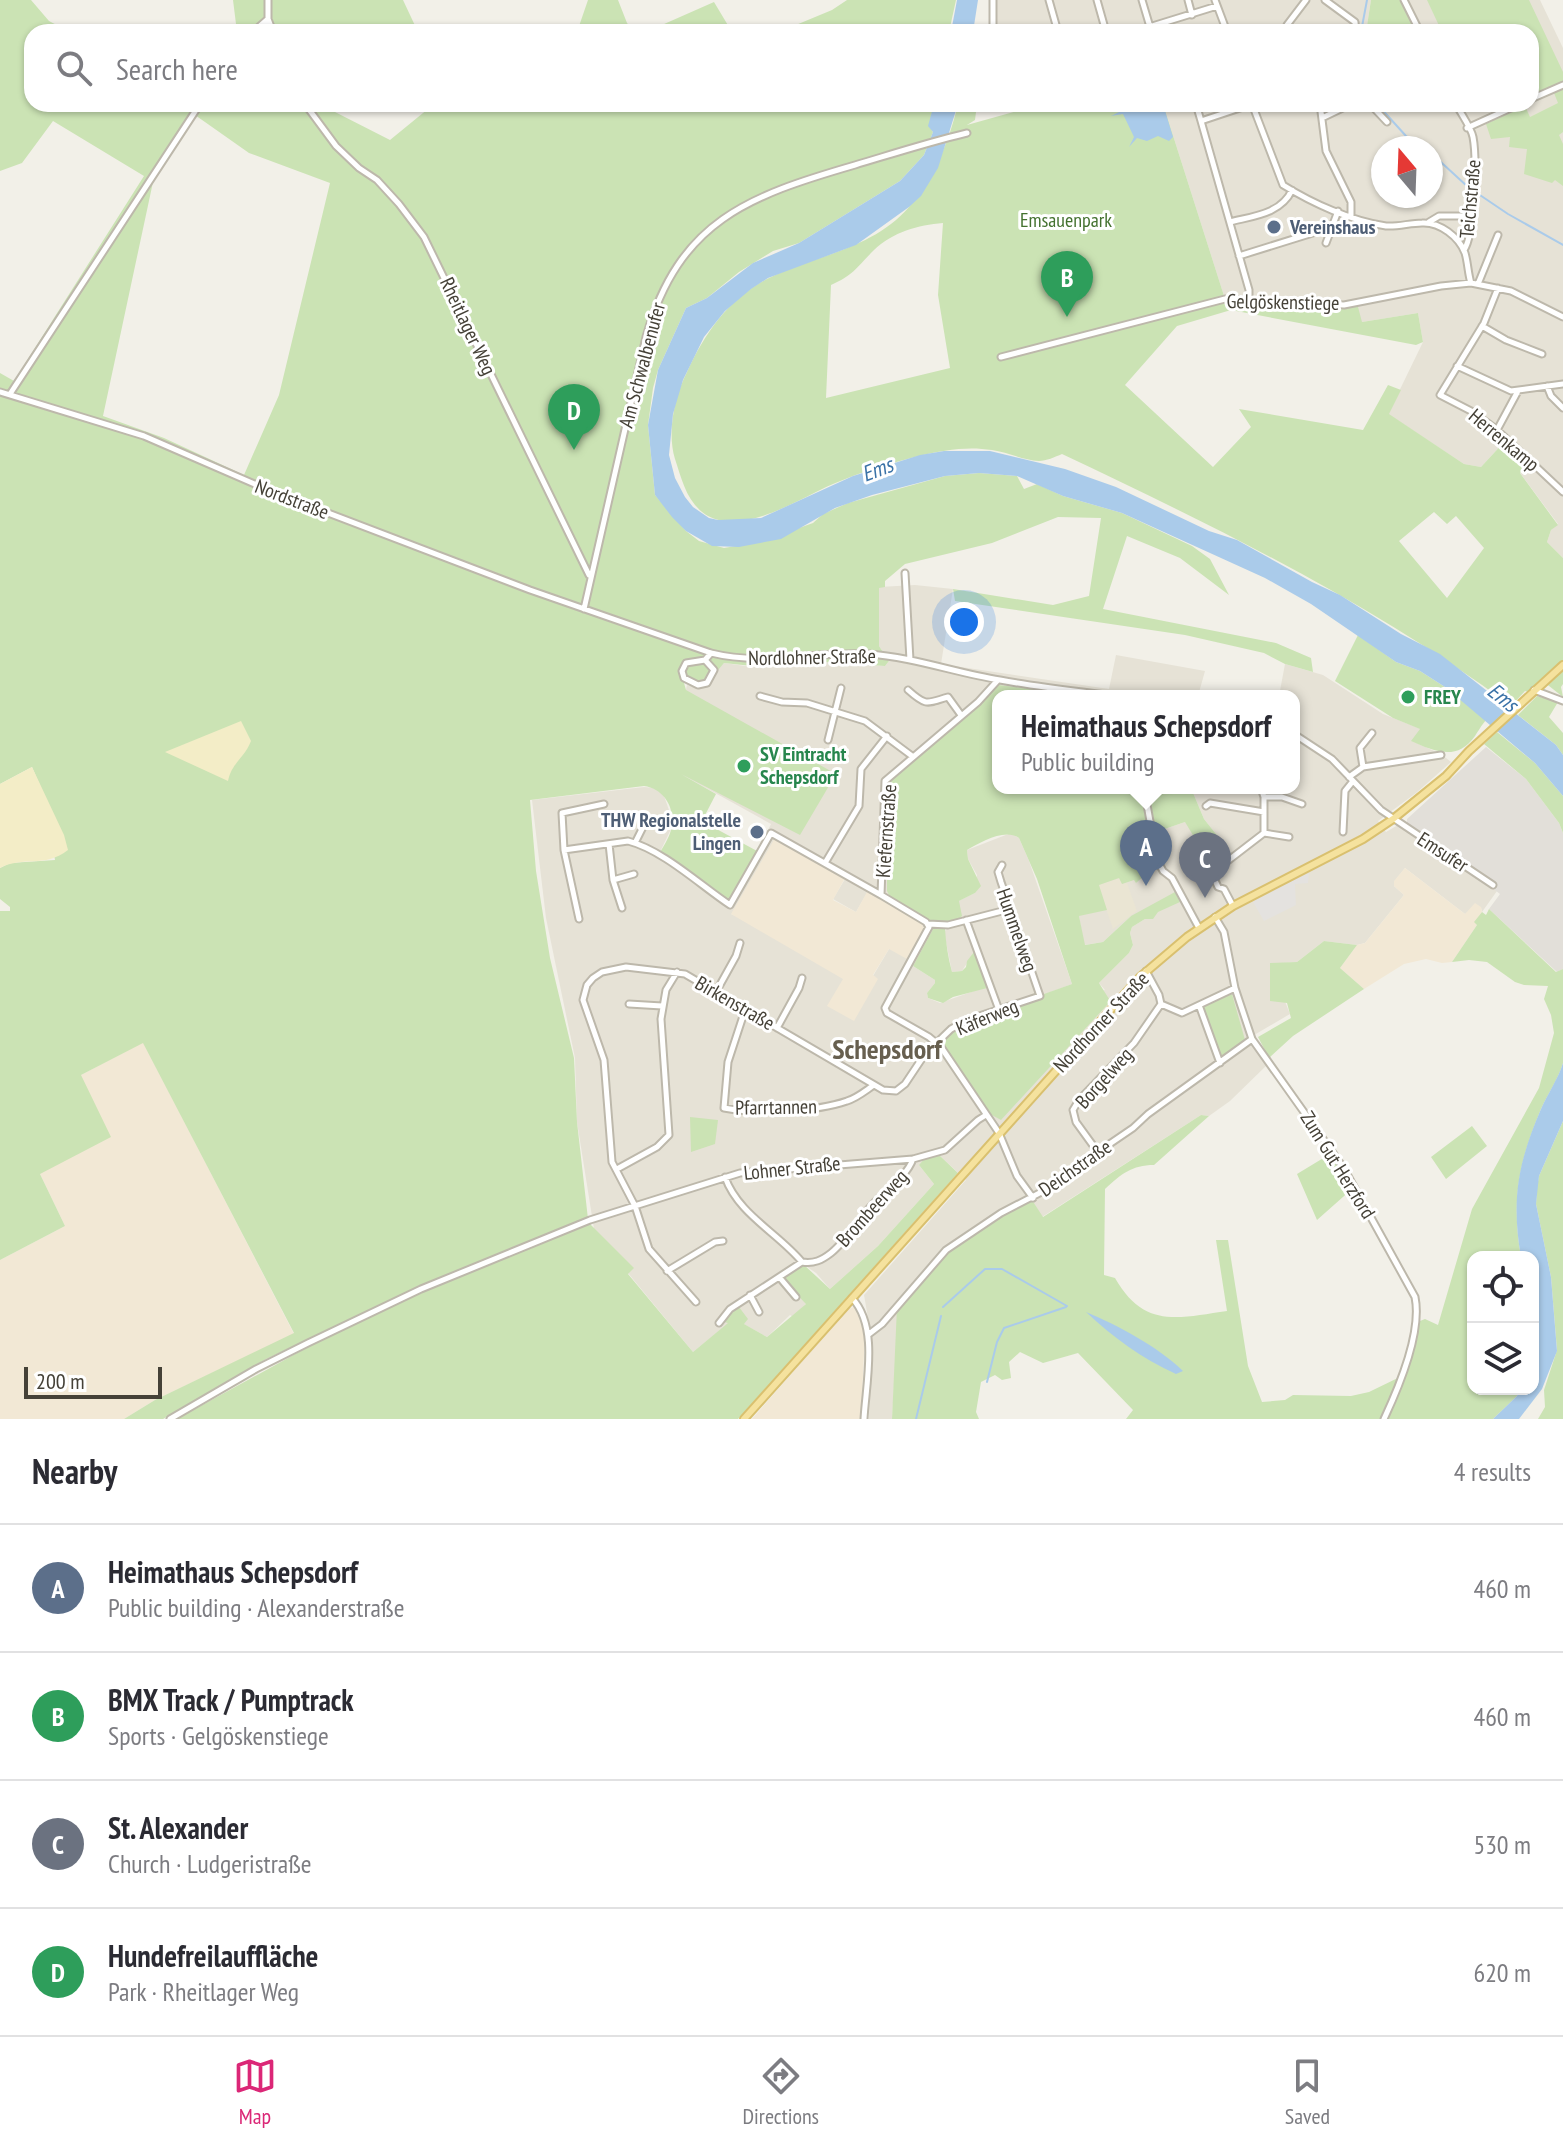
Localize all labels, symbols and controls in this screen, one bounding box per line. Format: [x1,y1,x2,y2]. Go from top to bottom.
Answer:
search box [24,24,1539,112]
icon: search [52,46,96,90]
text: Search here [116,49,238,88]
north arrow [1371,136,1443,208]
street label: Teichstraße [1454,158,1486,240]
park label: Emsauenpark [1020,207,1112,233]
place label: Vereinshaus [1289,214,1375,240]
marker: Vereinshaus [1265,218,1283,236]
pin: B [1041,251,1093,317]
street label: Rheitlager Weg [434,273,502,379]
street label: Gelgöskenstiege [1226,288,1340,316]
street label: Am Schwalbenufer [613,299,671,431]
pin: D [548,384,600,450]
street label: Herrenkamp [1463,403,1545,477]
water label: Ems [857,449,899,488]
street label: Nordstraße [251,473,333,525]
your location [944,602,984,642]
street label: Nordlohner Straße [748,643,876,671]
water label: Ems [1482,676,1526,719]
place label: FREY [1424,684,1461,710]
marker: FREY [1399,688,1417,706]
popup [992,690,1300,794]
text: Heimathaus Schepsdorf [1021,706,1271,745]
place label: SV Eintracht Schepsdorf [760,741,846,790]
text: Public building [1021,745,1154,778]
marker: SV Eintracht Schepsdorf [735,757,753,775]
street label: Kiefernstraße [870,783,902,879]
place label: THW Regionalstelle Lingen [601,807,741,856]
pin: A [1120,820,1172,886]
marker: THW Regionalstelle Lingen [748,823,766,841]
street label: Emsufer [1413,826,1474,878]
pin: C [1179,832,1231,898]
street label: Hummelweg [991,885,1043,975]
street label: Nordhorner Straße [1048,966,1154,1078]
street label: Birkenstraße [691,970,779,1036]
street label: Käferweg [952,993,1022,1041]
district label: Schepsdorf [832,1030,943,1067]
street label: Borgelweg [1070,1042,1138,1114]
street label: Pfarrtannen [735,1093,817,1121]
street label: Zum Gut Herzford [1295,1106,1381,1224]
street label: Deichstraße [1034,1134,1116,1202]
street label: Lohner Straße [742,1150,842,1186]
street label: Brombeerweg [830,1164,914,1252]
map controls [1467,1251,1539,1395]
button: locate [1467,1251,1539,1323]
button: layers [1467,1323,1539,1395]
scale bar [24,1363,162,1399]
text: 200 m [36,1367,85,1395]
text: Nearby [32,1449,117,1493]
text: 4 results [1454,1455,1531,1488]
text: Heimathaus Schepsdorf [108,1552,358,1591]
text: A [51,1572,65,1605]
text: 460 m [1473,1572,1531,1605]
text: Public building · Alexanderstraße [108,1591,404,1624]
text: BMX Track / Pumptrack [108,1680,354,1719]
text: B [52,1700,64,1733]
text: 460 m [1473,1700,1531,1733]
text: Sports · Gelgöskenstiege [108,1719,329,1752]
text: St. Alexander [108,1808,248,1847]
text: C [52,1828,64,1861]
text: 530 m [1473,1828,1531,1861]
text: Church · Ludgeristraße [108,1847,312,1880]
text: Hundefreilauffläche [108,1936,318,1975]
text: D [51,1956,65,1989]
text: 620 m [1473,1956,1531,1989]
text: Park · Rheitlager Weg [108,1975,299,2008]
tab: Map [233,2054,277,2130]
tab: Directions [743,2054,819,2130]
tab: Saved [1285,2054,1330,2130]

